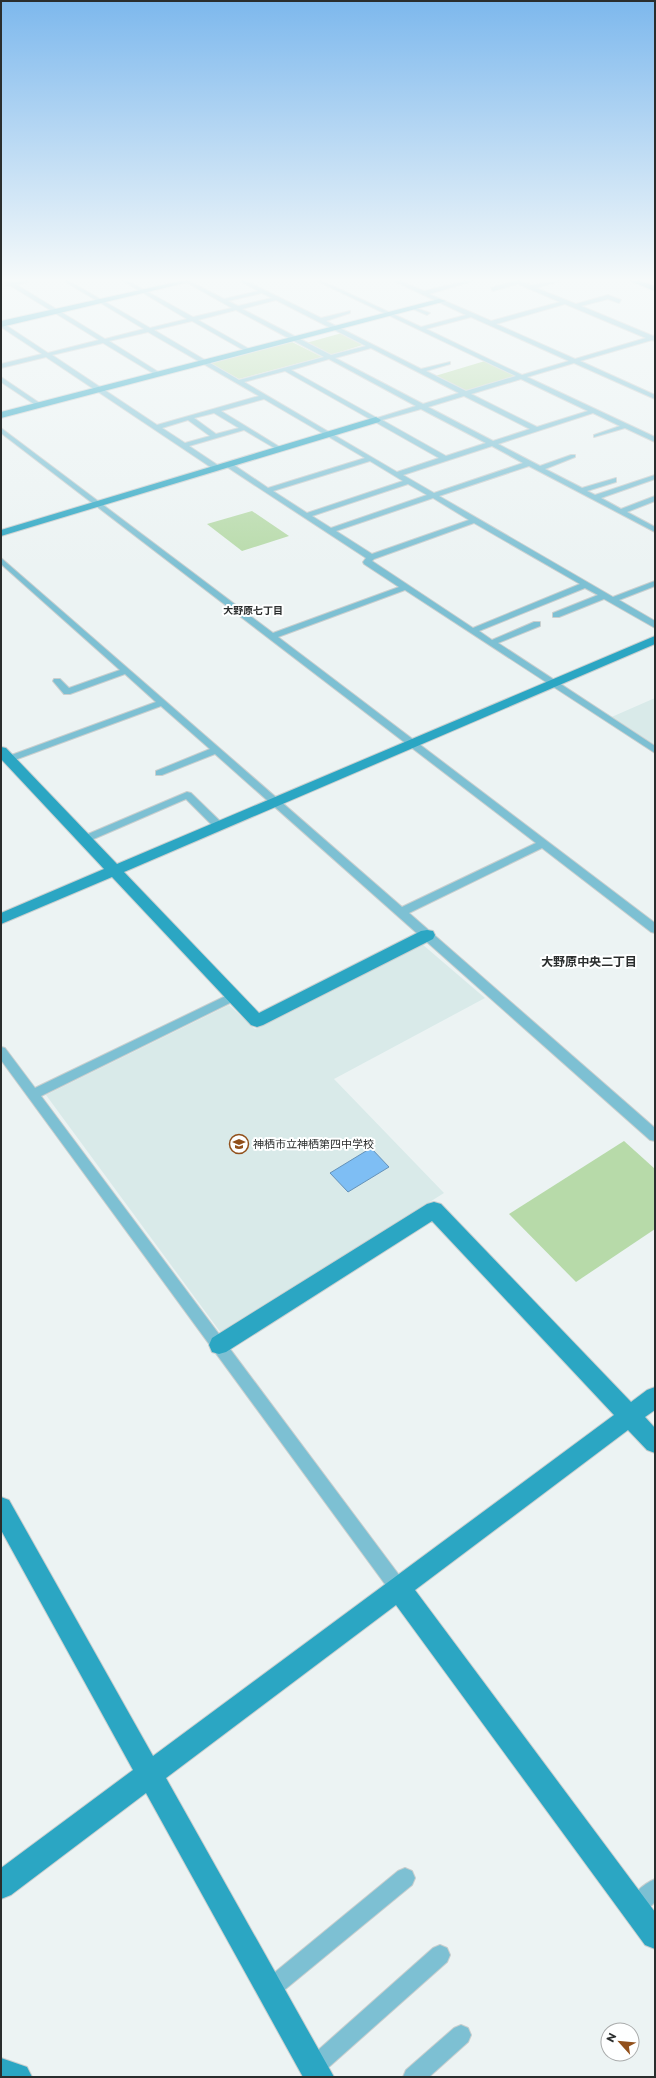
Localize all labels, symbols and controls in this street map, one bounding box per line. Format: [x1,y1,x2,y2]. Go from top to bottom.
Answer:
district label: 大野原七丁目 [223,604,283,617]
district label: 大野原中央二丁目 [541,954,637,969]
school or university icon: 神栖市立神栖第四中学校 [228,1133,250,1155]
place label: 神栖市立神栖第四中学校 [253,1137,374,1151]
north arrow [600,2022,640,2062]
text: N [603,2030,619,2045]

